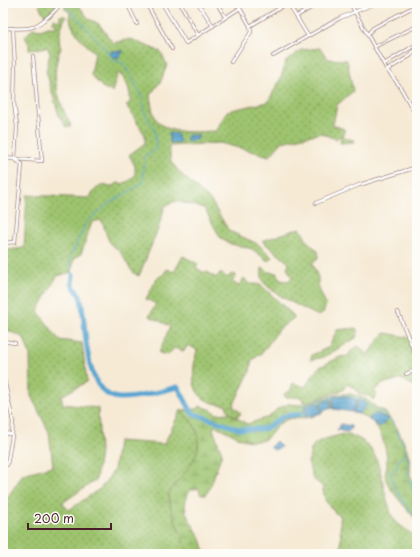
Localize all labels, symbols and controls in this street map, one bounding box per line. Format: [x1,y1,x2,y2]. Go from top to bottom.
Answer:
scale bar [28,505,111,531]
text: 200 m [34,509,74,527]

